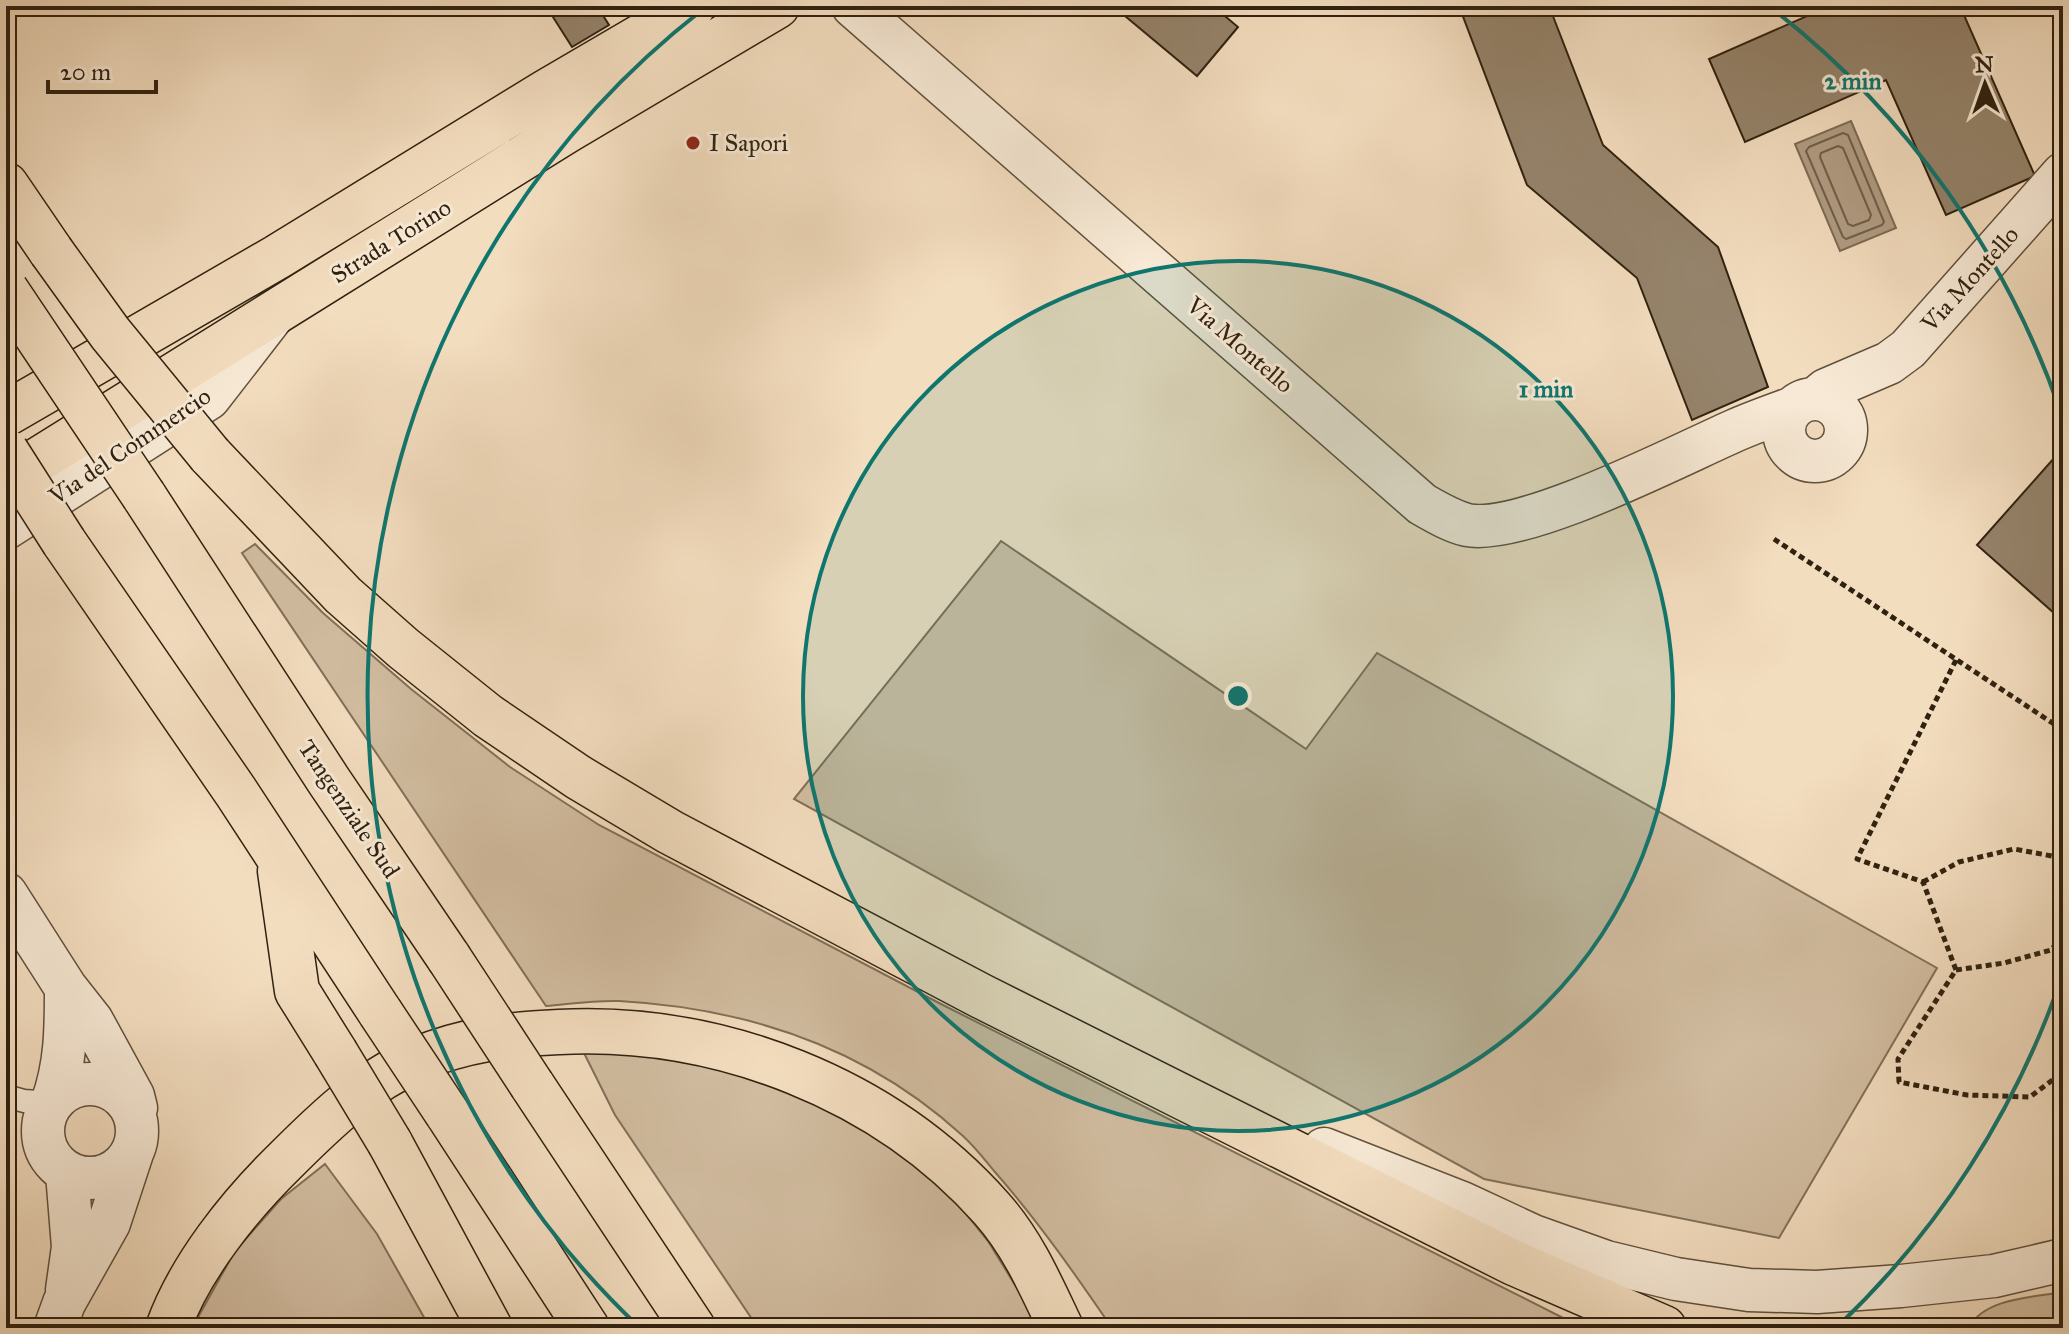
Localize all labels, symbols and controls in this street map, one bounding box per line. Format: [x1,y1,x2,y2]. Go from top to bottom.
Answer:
scale bar [48,44,156,94]
north arrow [1945,44,2025,124]
text: N [1975,51,1994,78]
text: 20 m [60,57,111,87]
text: 2 min [1825,66,1881,96]
place label: I Sapori [709,128,789,158]
marker: I Sapori [684,134,702,152]
street label: Strada Torino [325,192,457,290]
street label: Via Montello [1914,220,2025,339]
street label: Via Montello [1180,290,1300,400]
text: 1 min [1519,374,1573,404]
street label: Via del Commercio [42,381,217,512]
centre of rings [1224,682,1252,710]
street label: Tangenziale Sud [292,734,406,884]

